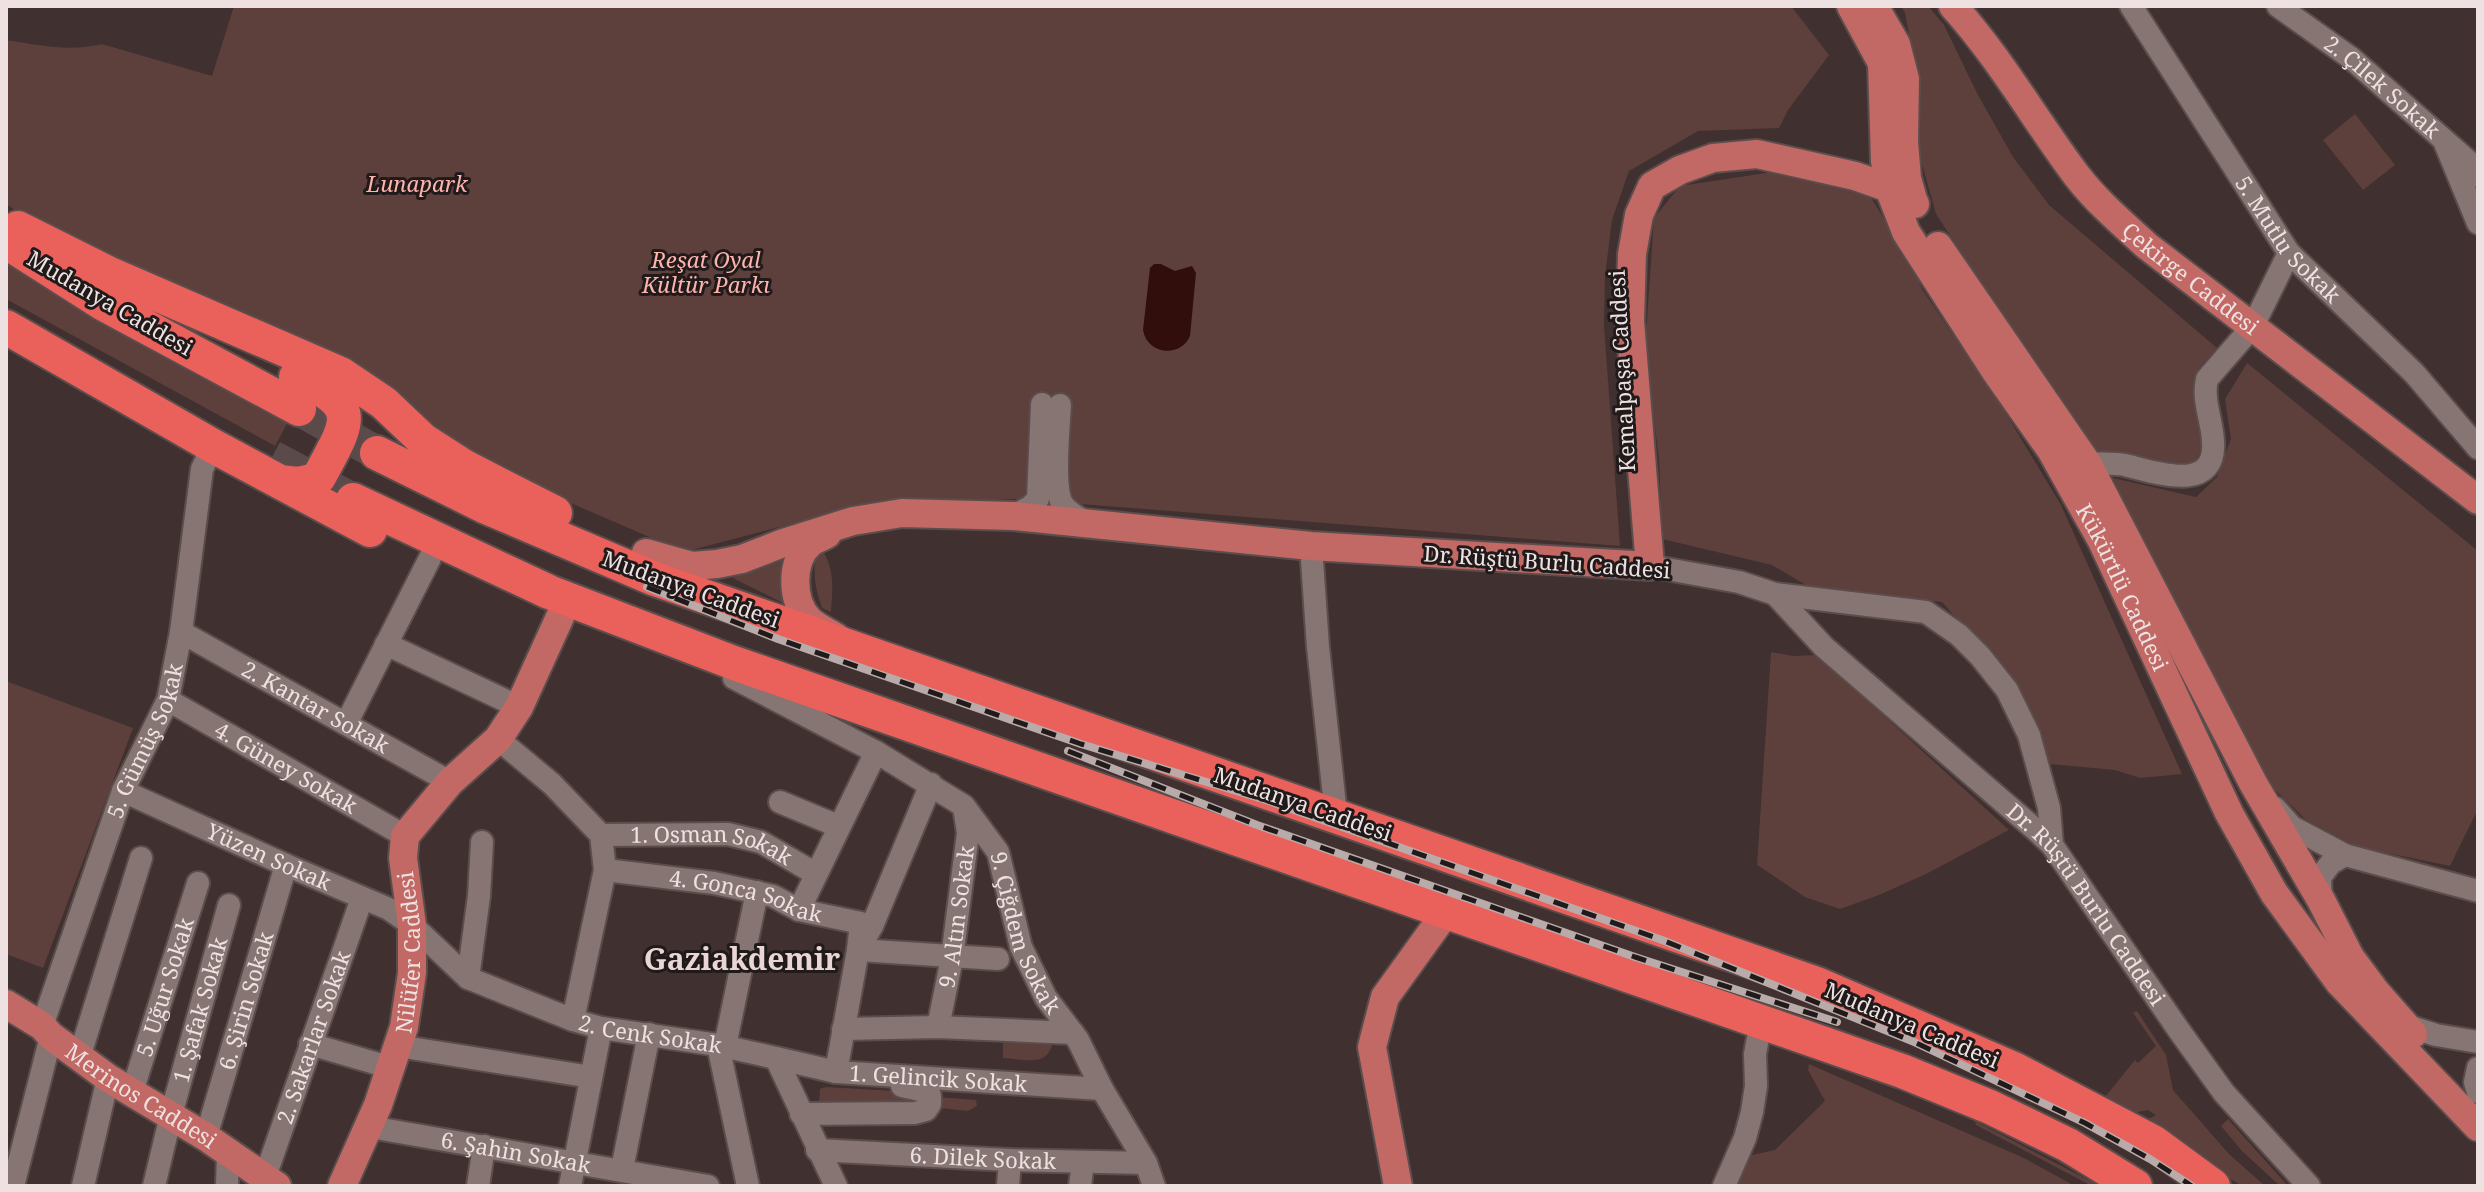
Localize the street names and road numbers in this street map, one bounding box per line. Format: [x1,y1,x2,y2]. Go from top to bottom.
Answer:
street label: 2. Çilek Sokak [2319,28,2448,144]
street label: 5. Mutlu Sokak [2229,170,2348,309]
street label: Çekirge Caddesi [2116,215,2266,341]
street label: Mudanya Caddesi [22,243,199,362]
street label: Kemalpaşa Caddesi [1601,269,1641,473]
street label: Kükürtlü Caddesi [2070,498,2176,675]
street label: Dr. Rüştü Burlu Caddesi [1423,537,1671,585]
street label: Mudanya Caddesi [599,542,784,634]
street label: 2. Kantar Sokak [237,653,395,759]
street label: 5. Gümüş Sokak [99,660,189,822]
street label: 4. Güney Sokak [210,714,364,820]
street label: Mudanya Caddesi [1210,759,1396,848]
street label: Dr. Rüştü Burlu Caddesi [2001,795,2173,1011]
street label: Yüzen Sokak [201,815,336,897]
street label: 1. Osman Sokak [630,818,798,871]
street label: 9. Altın Sokak [930,843,980,990]
street label: 9. Çiğdem Sokak [984,848,1069,1019]
street label: 4. Gonca Sokak [668,862,825,929]
street label: Nilüfer Caddesi [387,870,426,1035]
street label: 5. Uğur Sokak [128,913,200,1060]
street label: 6. Şirin Sokak [211,928,280,1073]
street label: 1. Şafak Sokak [165,933,233,1086]
street label: 2. Sakarlar Sokak [269,946,357,1128]
street label: Mudanya Caddesi [1821,974,2004,1074]
street label: 2. Cenk Sokak [575,1006,724,1059]
street label: Merinos Caddesi [60,1036,224,1154]
street label: 1. Gelincik Sokak [848,1057,1028,1098]
street label: 6. Şahin Sokak [439,1124,593,1179]
street label: 6. Dilek Sokak [909,1139,1057,1175]

